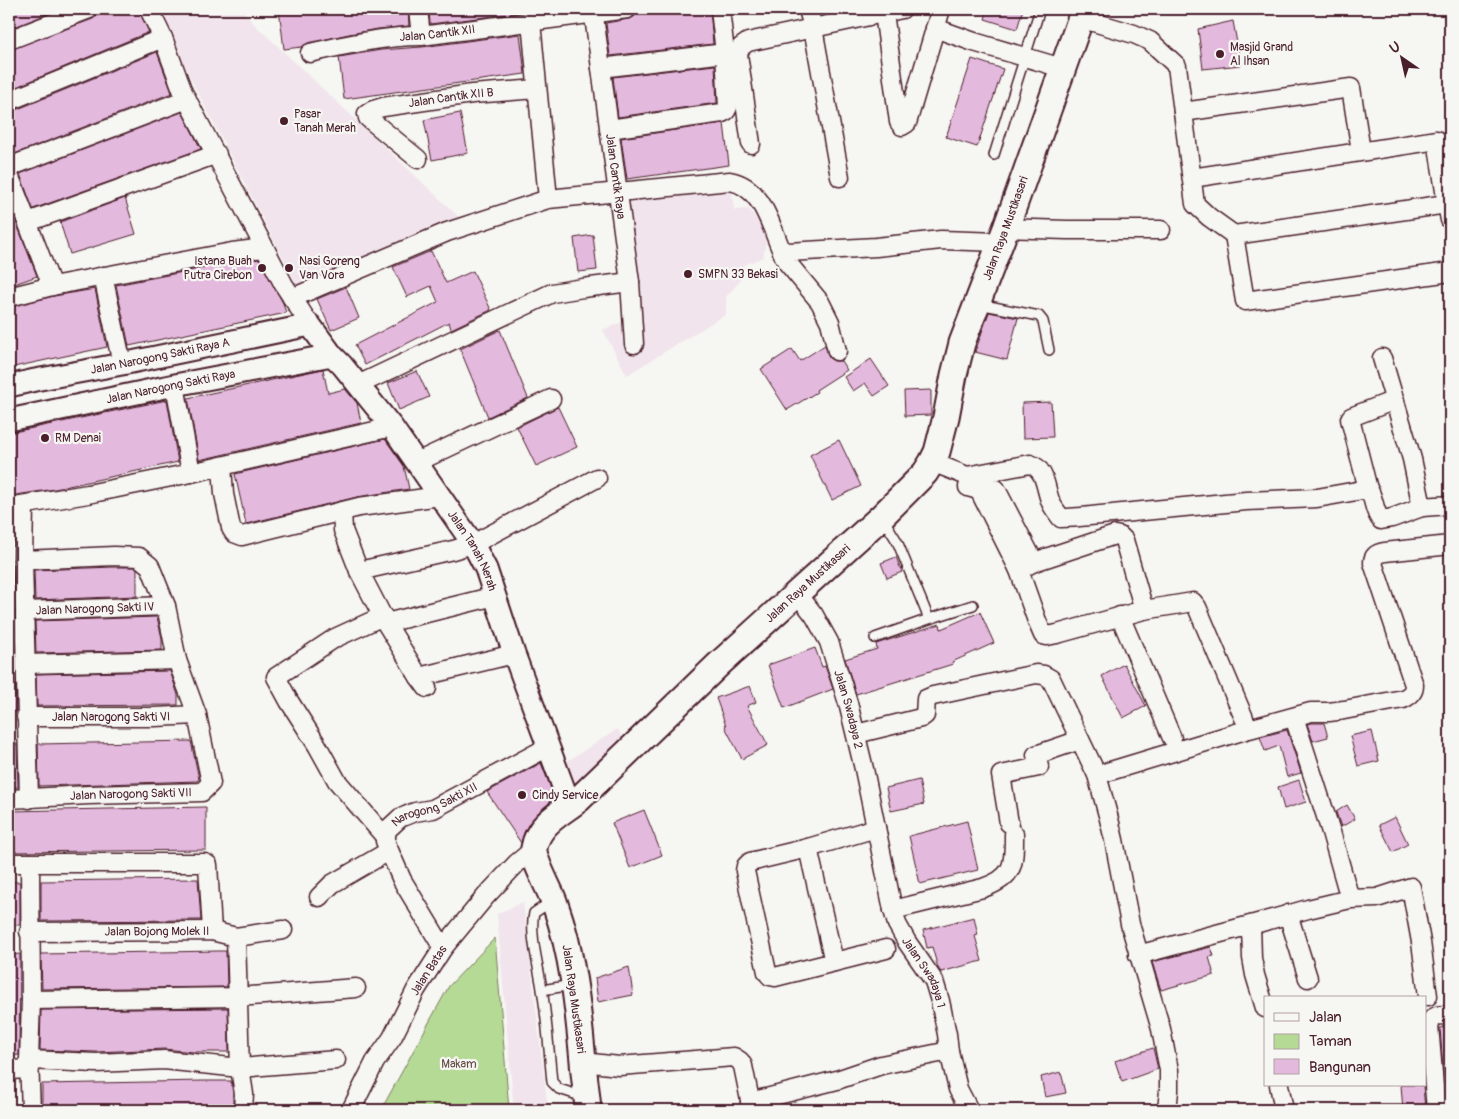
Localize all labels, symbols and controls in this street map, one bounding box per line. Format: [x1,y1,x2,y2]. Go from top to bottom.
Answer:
street label: Jalan Cantik XII [399,22,476,45]
north arrow [1376,32,1426,82]
text: U [1386,38,1404,57]
place label: Masjid Grand Al Ihsan [1230,40,1293,69]
marker: Masjid Grand Al Ihsan [1214,48,1226,60]
street label: Jalan Cantik XII B [407,85,494,111]
place label: Pasar Tanah Merah [294,107,356,136]
marker: Pasar Tanah Merah [278,115,290,127]
street label: Jalan Cantik Raya [602,133,628,221]
street label: Jalan Raya Mustikasari [980,174,1032,283]
place label: Istana Buah Putra Cirebon [184,254,252,283]
place label: Nasi Goreng Van Vora [299,254,360,283]
marker: Istana Buah Putra Cirebon [256,262,268,274]
marker: Nasi Goreng Van Vora [283,262,295,274]
place label: SMPN 33 Bekasi [698,267,778,282]
marker: SMPN 33 Bekasi [682,268,694,280]
street label: Jalan Narogong Sakti Raya A [89,335,231,378]
street label: Jalan Narogong Sakti Raya [105,367,237,407]
place label: RM Denai [55,431,101,446]
marker: RM Denai [39,432,51,444]
street label: Jalan Tanah Nerah [444,507,500,593]
street label: Jalan Raya Mustikasari [762,541,854,626]
street label: Jalan Narogong Sakti IV [35,599,155,619]
street label: Jalan Swadaya 2 [830,668,866,751]
street label: Jalan Narogong Sakti VI [52,709,171,725]
street label: Narogong Sakti XII [388,779,480,830]
street label: Jalan Narogong Sakti VII [70,785,192,804]
place label: Cindy Service [532,788,599,803]
marker: Cindy Service [516,789,528,801]
street label: Jalan Bojong Molek II [104,924,210,940]
street label: Jalan Swadaya 1 [898,935,948,1009]
street label: Jalan Batas [407,942,451,998]
street label: Jalan Raya Mustikasari [558,944,589,1054]
legend [1264,996,1426,1086]
text: Jalan [1309,1008,1342,1027]
text: Taman [1309,1032,1352,1051]
park label: Makam [441,1057,477,1072]
text: Bangunan [1309,1058,1371,1077]

